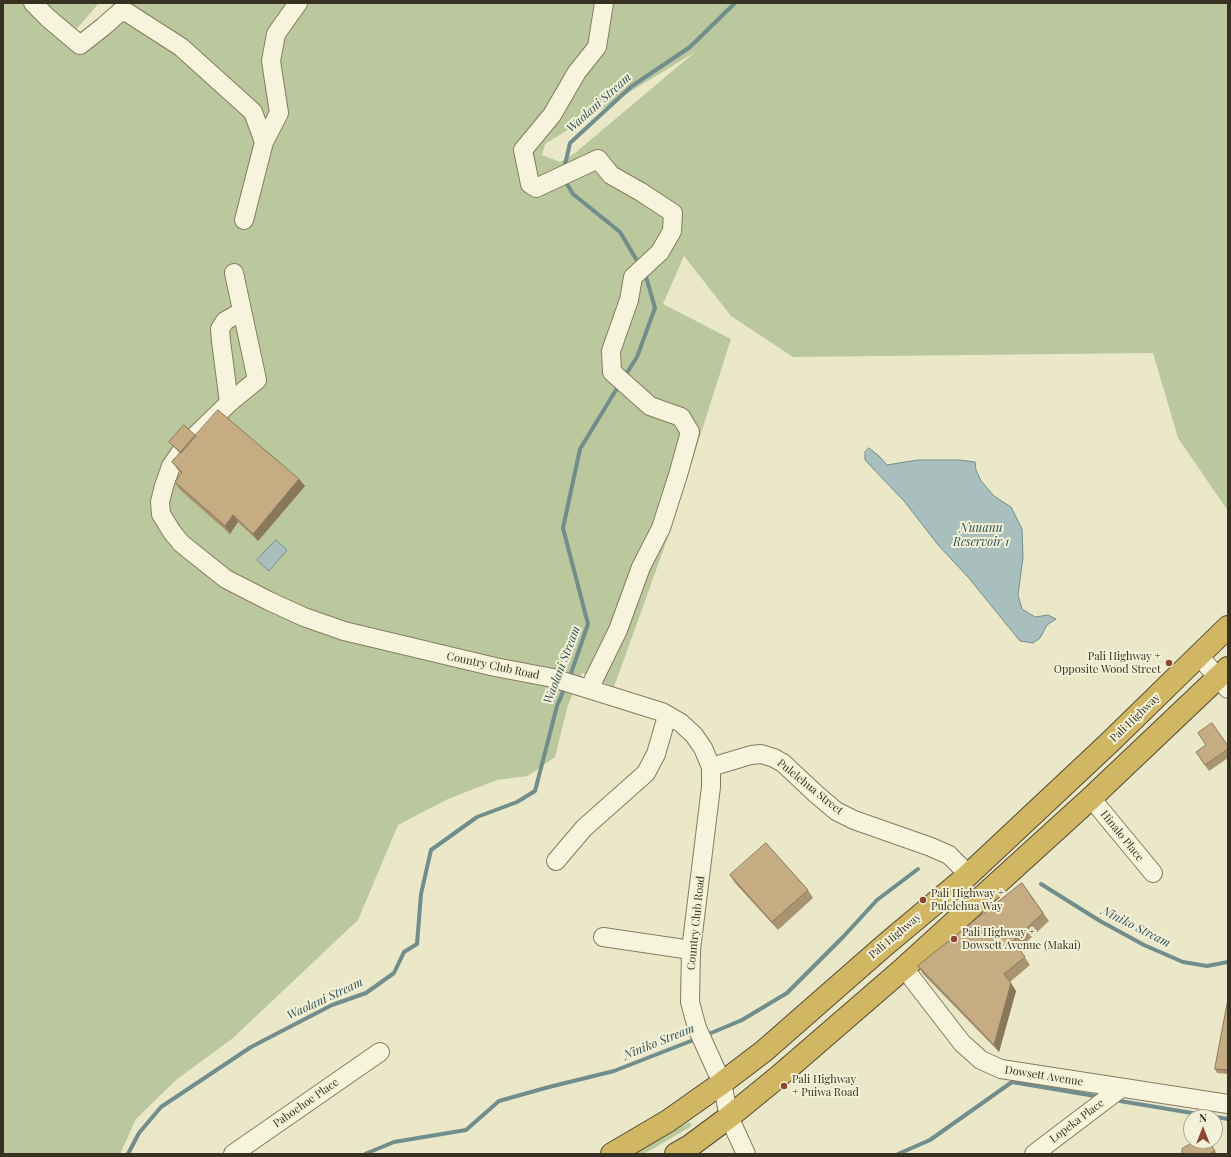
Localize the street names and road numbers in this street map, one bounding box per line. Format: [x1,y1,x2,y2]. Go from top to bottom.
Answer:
street label: Country Club Road [445,650,541,682]
street label: Pali Highway [1107,691,1163,745]
street label: Pulelehua Street [775,756,845,818]
street label: Hinalo Place [1098,808,1146,864]
street label: Country Club Road [684,875,708,971]
street label: Pali Highway [866,910,924,962]
street label: Dowsett Avenue [1004,1063,1084,1089]
street label: Pahoehoe Place [271,1076,341,1130]
street label: Lopeka Place [1047,1096,1107,1146]

